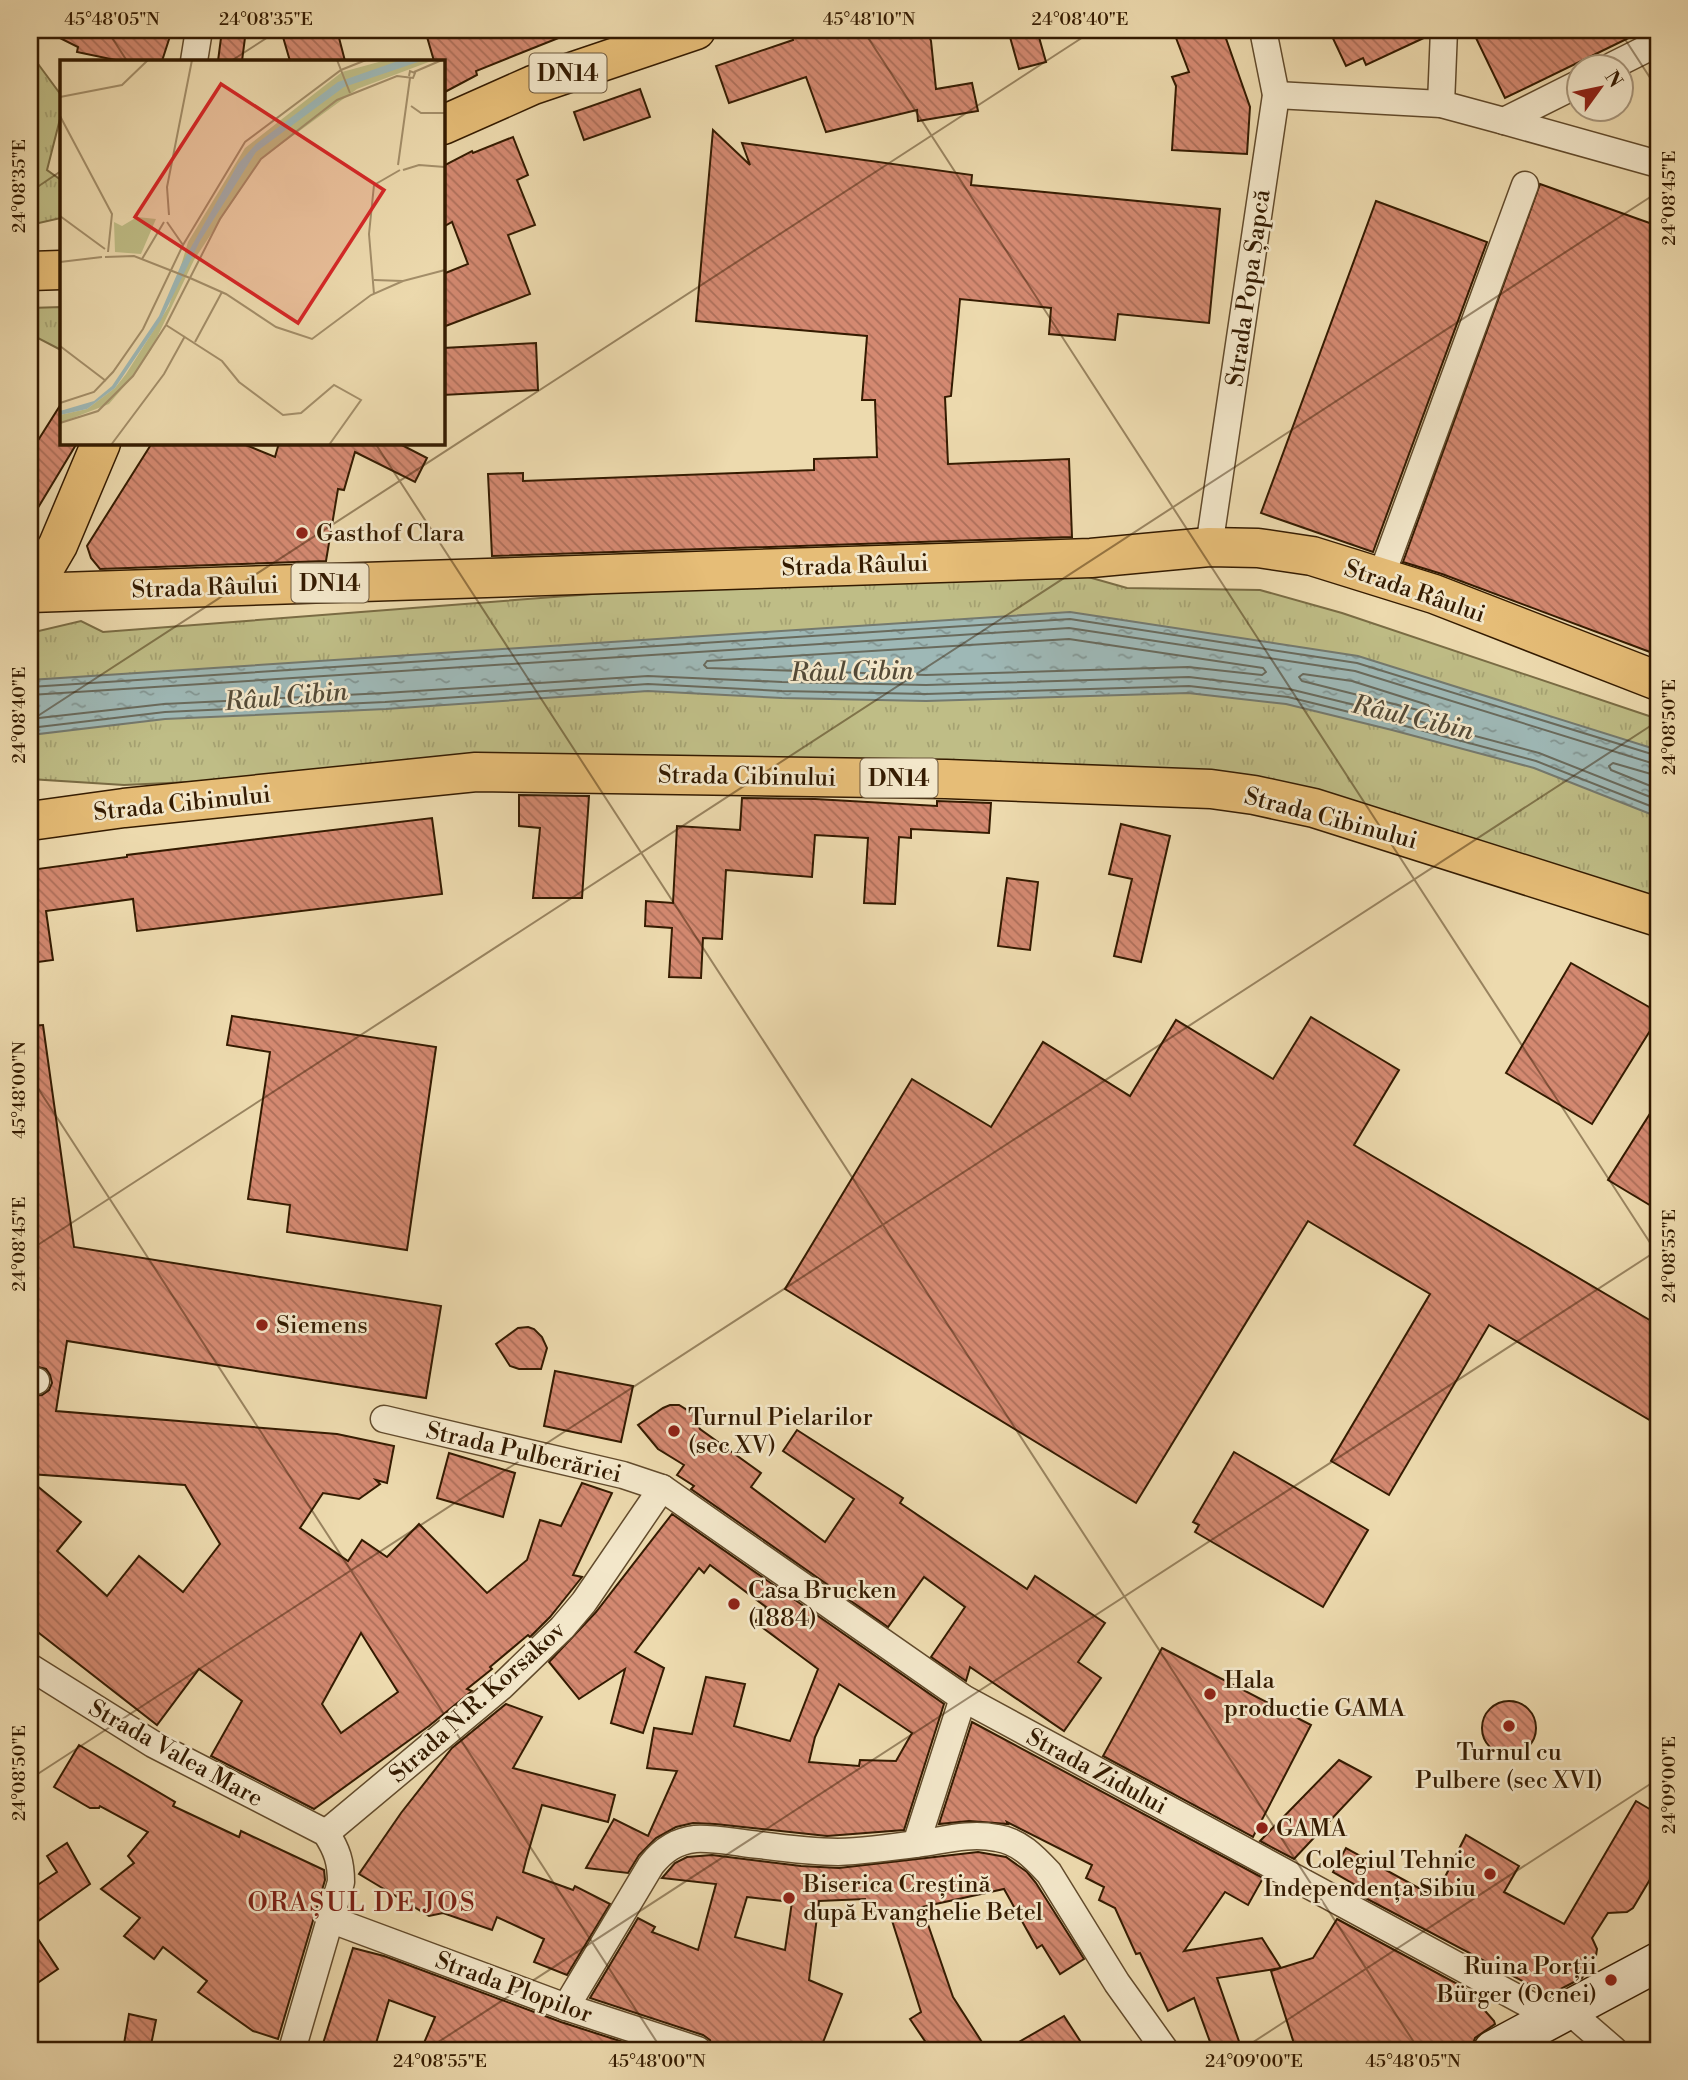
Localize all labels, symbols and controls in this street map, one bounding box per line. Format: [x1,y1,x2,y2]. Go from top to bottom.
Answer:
text: 45°48'05"N [64,8,160,31]
text: 24°08'35"E [219,8,313,31]
text: 45°48'10"N [823,8,916,31]
text: 24°08'40"E [1032,8,1128,31]
north arrow [1566,52,1636,122]
road number: DN14 [530,54,606,92]
inset map [60,60,444,444]
text: N [1599,66,1628,92]
text: 24°08'35"E [8,139,31,233]
text: 24°08'45"E [1658,151,1681,245]
street label: Strada Popa Șapcă [1220,187,1278,389]
place label: Gasthof Clara [316,519,465,549]
marker: Gasthof Clara [294,525,310,541]
street label: Strada Râului [781,548,929,584]
street label: Strada Râului [1340,554,1489,630]
road number: DN14 [292,564,368,603]
street label: Strada Râului [131,570,279,606]
water label: Râul Cibin [789,655,914,689]
text: 24°08'40"E [8,667,31,763]
water label: Râul Cibin [222,676,349,718]
text: 24°08'50"E [1658,679,1681,775]
water label: Râul Cibin [1348,688,1477,748]
road number: DN14 [860,758,937,798]
street label: Strada Cibinului [658,760,836,794]
street label: Strada Cibinului [92,780,272,828]
street label: Strada Cibinului [1241,781,1421,857]
text: 45°48'00"N [8,1041,31,1139]
text: 24°08'45"E [8,1197,31,1291]
text: 24°08'55"E [1658,1209,1681,1303]
place label: Siemens [276,1311,368,1341]
marker: Siemens [254,1317,270,1333]
place label: Turnul Pielarilor (sec XV) [688,1403,873,1461]
street label: Strada Pulberăriei [423,1416,625,1490]
marker: Turnul Pielarilor (sec XV) [666,1423,682,1439]
place label: Casa Brucken (1884) [748,1576,897,1634]
marker: Casa Brucken (1884) [726,1596,742,1612]
street label: Strada N.R. Korsakov [383,1615,573,1790]
place label: Hala productie GAMA [1224,1666,1406,1724]
marker: Hala productie GAMA [1202,1686,1218,1702]
street label: Strada Valea Mare [83,1694,268,1814]
marker: Turnul cu Pulbere (sec XVI) [1501,1718,1517,1734]
street label: Strada Zidului [1021,1722,1172,1822]
text: 24°08'50"E [8,1725,31,1821]
text: 24°09'00"E [1658,1736,1681,1834]
place label: Turnul cu Pulbere (sec XVI) [1415,1738,1603,1796]
place label: GAMA [1276,1814,1347,1844]
marker: GAMA [1254,1820,1270,1836]
place label: Colegiul Tehnic Independența Sibiu [1264,1846,1476,1904]
marker: Colegiul Tehnic Independența Sibiu [1482,1866,1498,1882]
place label: Biserica Creștină după Evanghelie Betel [802,1870,1043,1928]
district label: ORAȘUL DE JOS [247,1887,477,1919]
marker: Biserica Creștină după Evanghelie Betel [781,1890,797,1906]
street label: Strada Plopilor [431,1946,596,2030]
place label: Ruina Porții Bürger (Ocnei) [1436,1952,1597,2010]
marker: Ruina Porții Bürger (Ocnei) [1603,1972,1619,1988]
text: 24°08'55"E [393,2050,487,2073]
text: 45°48'00"N [608,2050,706,2073]
text: 24°09'00"E [1205,2050,1303,2073]
text: 45°48'05"N [1365,2050,1461,2073]

